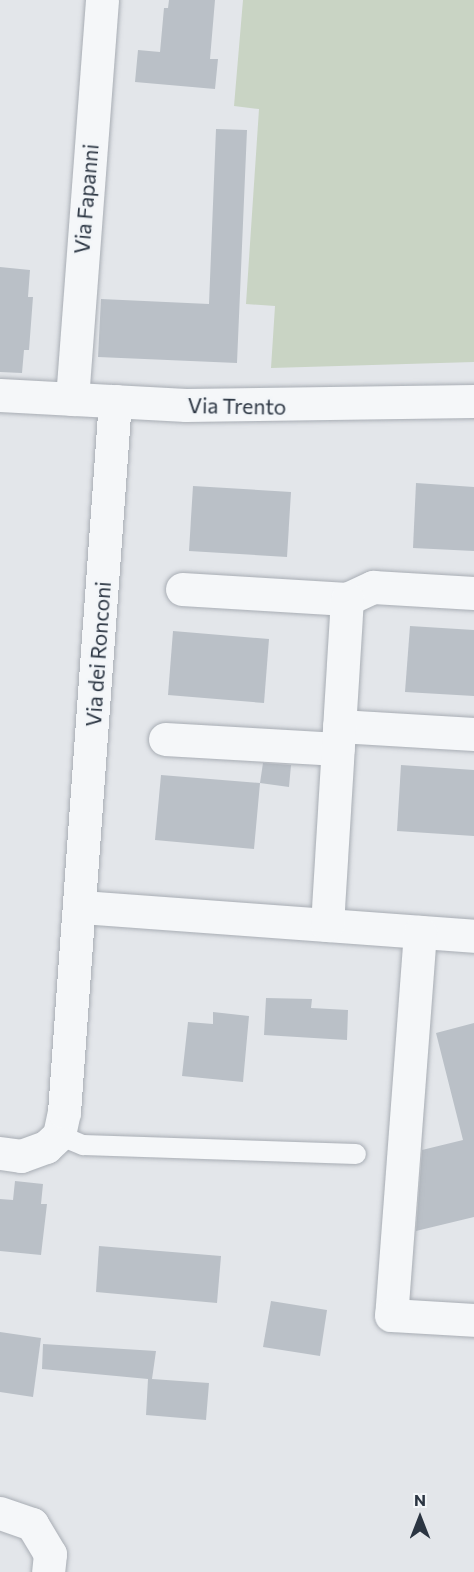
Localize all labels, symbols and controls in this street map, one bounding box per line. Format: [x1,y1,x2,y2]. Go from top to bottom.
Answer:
street label: Via Fapanni [69,143,103,255]
street label: Via Trento [187,393,287,419]
street label: Via dei Ronconi [80,580,116,728]
north arrow [390,1488,450,1548]
text: N [414,1490,426,1509]

